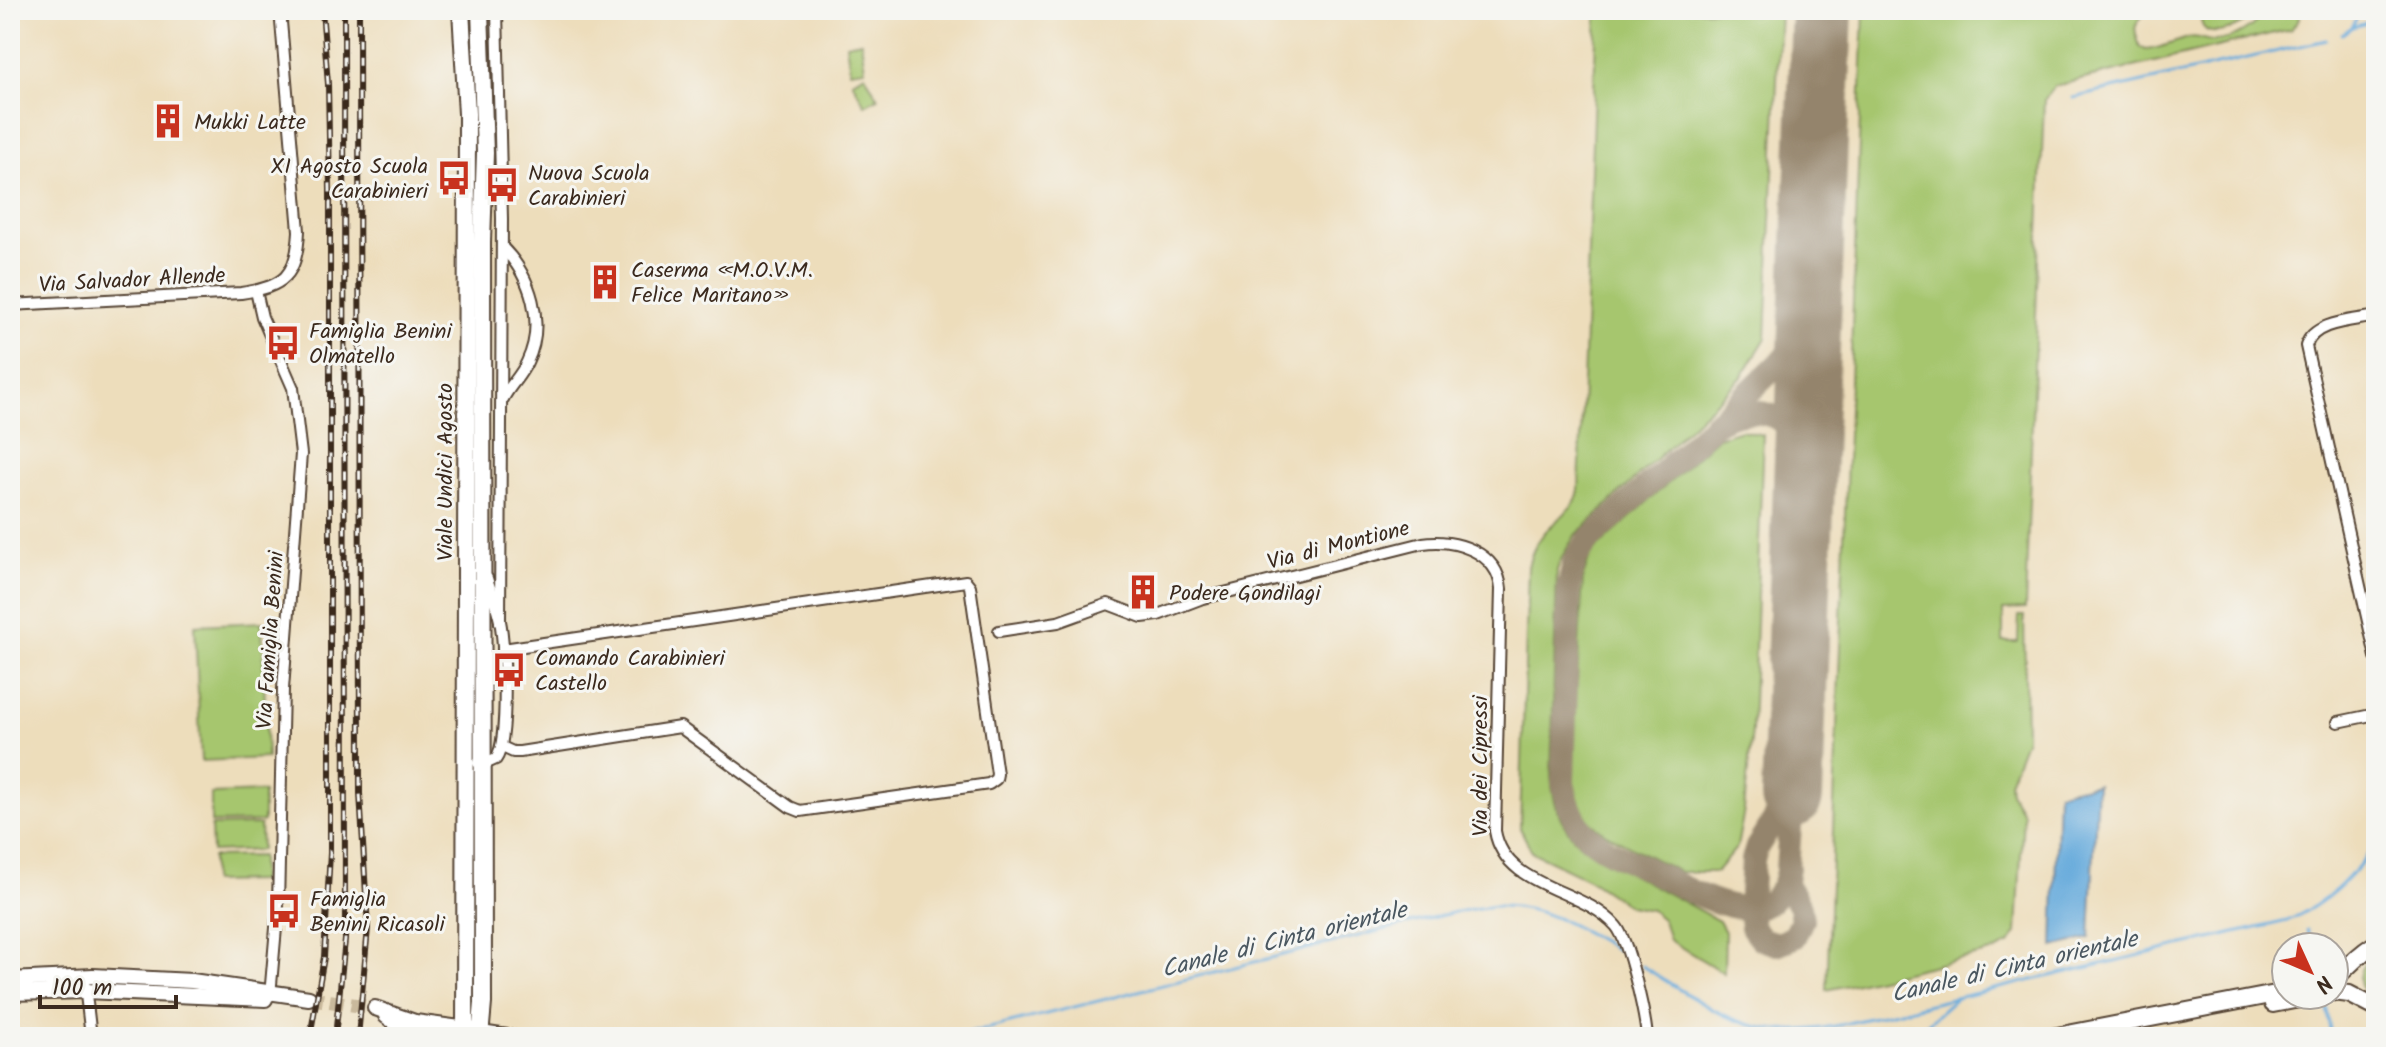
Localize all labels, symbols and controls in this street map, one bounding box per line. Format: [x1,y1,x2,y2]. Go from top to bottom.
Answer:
building icon: Mukki Latte [149,102,187,140]
place label: Mukki Latte [194,106,306,141]
place label: XI Agosto Scuola Carabinieri [270,150,429,210]
place label: Nuova Scuola Carabinieri [528,157,650,217]
bus stop icon: XI Agosto Scuola Carabinieri [435,159,473,197]
bus stop icon: Nuova Scuola Carabinieri [483,166,521,204]
place label: Caserma «M.O.V.M. Felice Maritano» [631,254,813,314]
street label: Via Salvador Allende [38,259,226,304]
building icon: Caserma «M.O.V.M. Felice Maritano» [586,263,624,301]
place label: Famiglia Benini Olmatello [309,315,452,375]
bus stop icon: Famiglia Benini Olmatello [264,324,302,362]
street label: Viale Undici Agosto [429,383,464,561]
street label: Via di Montione [1264,512,1414,581]
street label: Via Famiglia Benini [248,549,295,731]
building icon: Podere Gondilagi [1124,573,1162,611]
place label: Podere Gondilagi [1169,577,1321,612]
place label: Comando Carabinieri Castello [535,642,725,702]
bus stop icon: Comando Carabinieri Castello [490,651,528,689]
street label: Via dei Cipressi [1464,695,1499,837]
place label: Famiglia Benini Ricasoli [310,883,446,943]
water label: Canale di Cinta orientale [1158,891,1413,990]
bus stop icon: Famiglia Benini Ricasoli [265,892,303,930]
water label: Canale di Cinta orientale [1887,920,2143,1015]
north arrow [2270,931,2350,1011]
scale bar [40,959,176,1009]
text: N [2305,966,2340,1000]
text: 100 m [52,969,112,1008]

